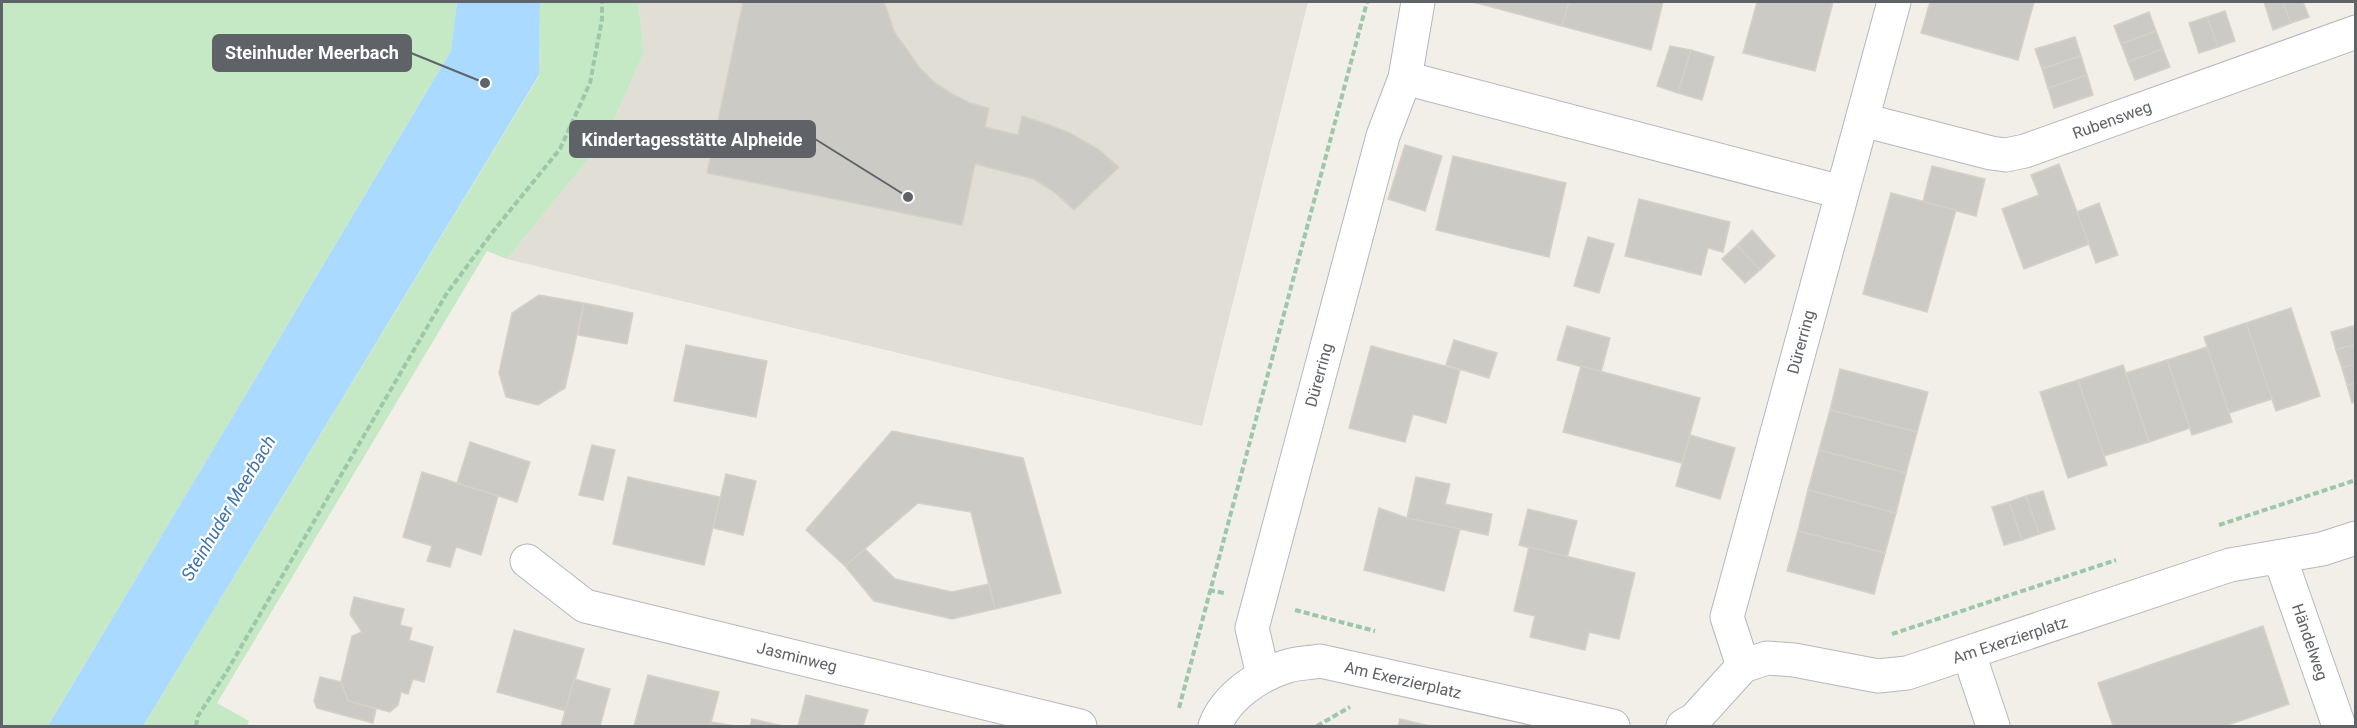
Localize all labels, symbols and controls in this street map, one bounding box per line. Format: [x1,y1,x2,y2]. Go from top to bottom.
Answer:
callout: Steinhuder Meerbach [213,35,411,71]
text: Steinhuder Meerbach [225,42,399,63]
street label: Rubensweg [2070,97,2154,143]
callout: Kindertagesstätte Alpheide [570,121,815,157]
text: Kindertagesstätte Alpheide [582,129,803,150]
street label: Dürerring [1783,308,1819,376]
street label: Dürerring [1301,341,1337,409]
water label: Steinhuder Meerbach [176,432,280,584]
street label: Händelweg [2288,601,2332,683]
street label: Am Exerzierplatz [1950,612,2070,668]
street label: Jasminweg [755,638,839,676]
street label: Am Exerzierplatz [1343,657,1464,703]

